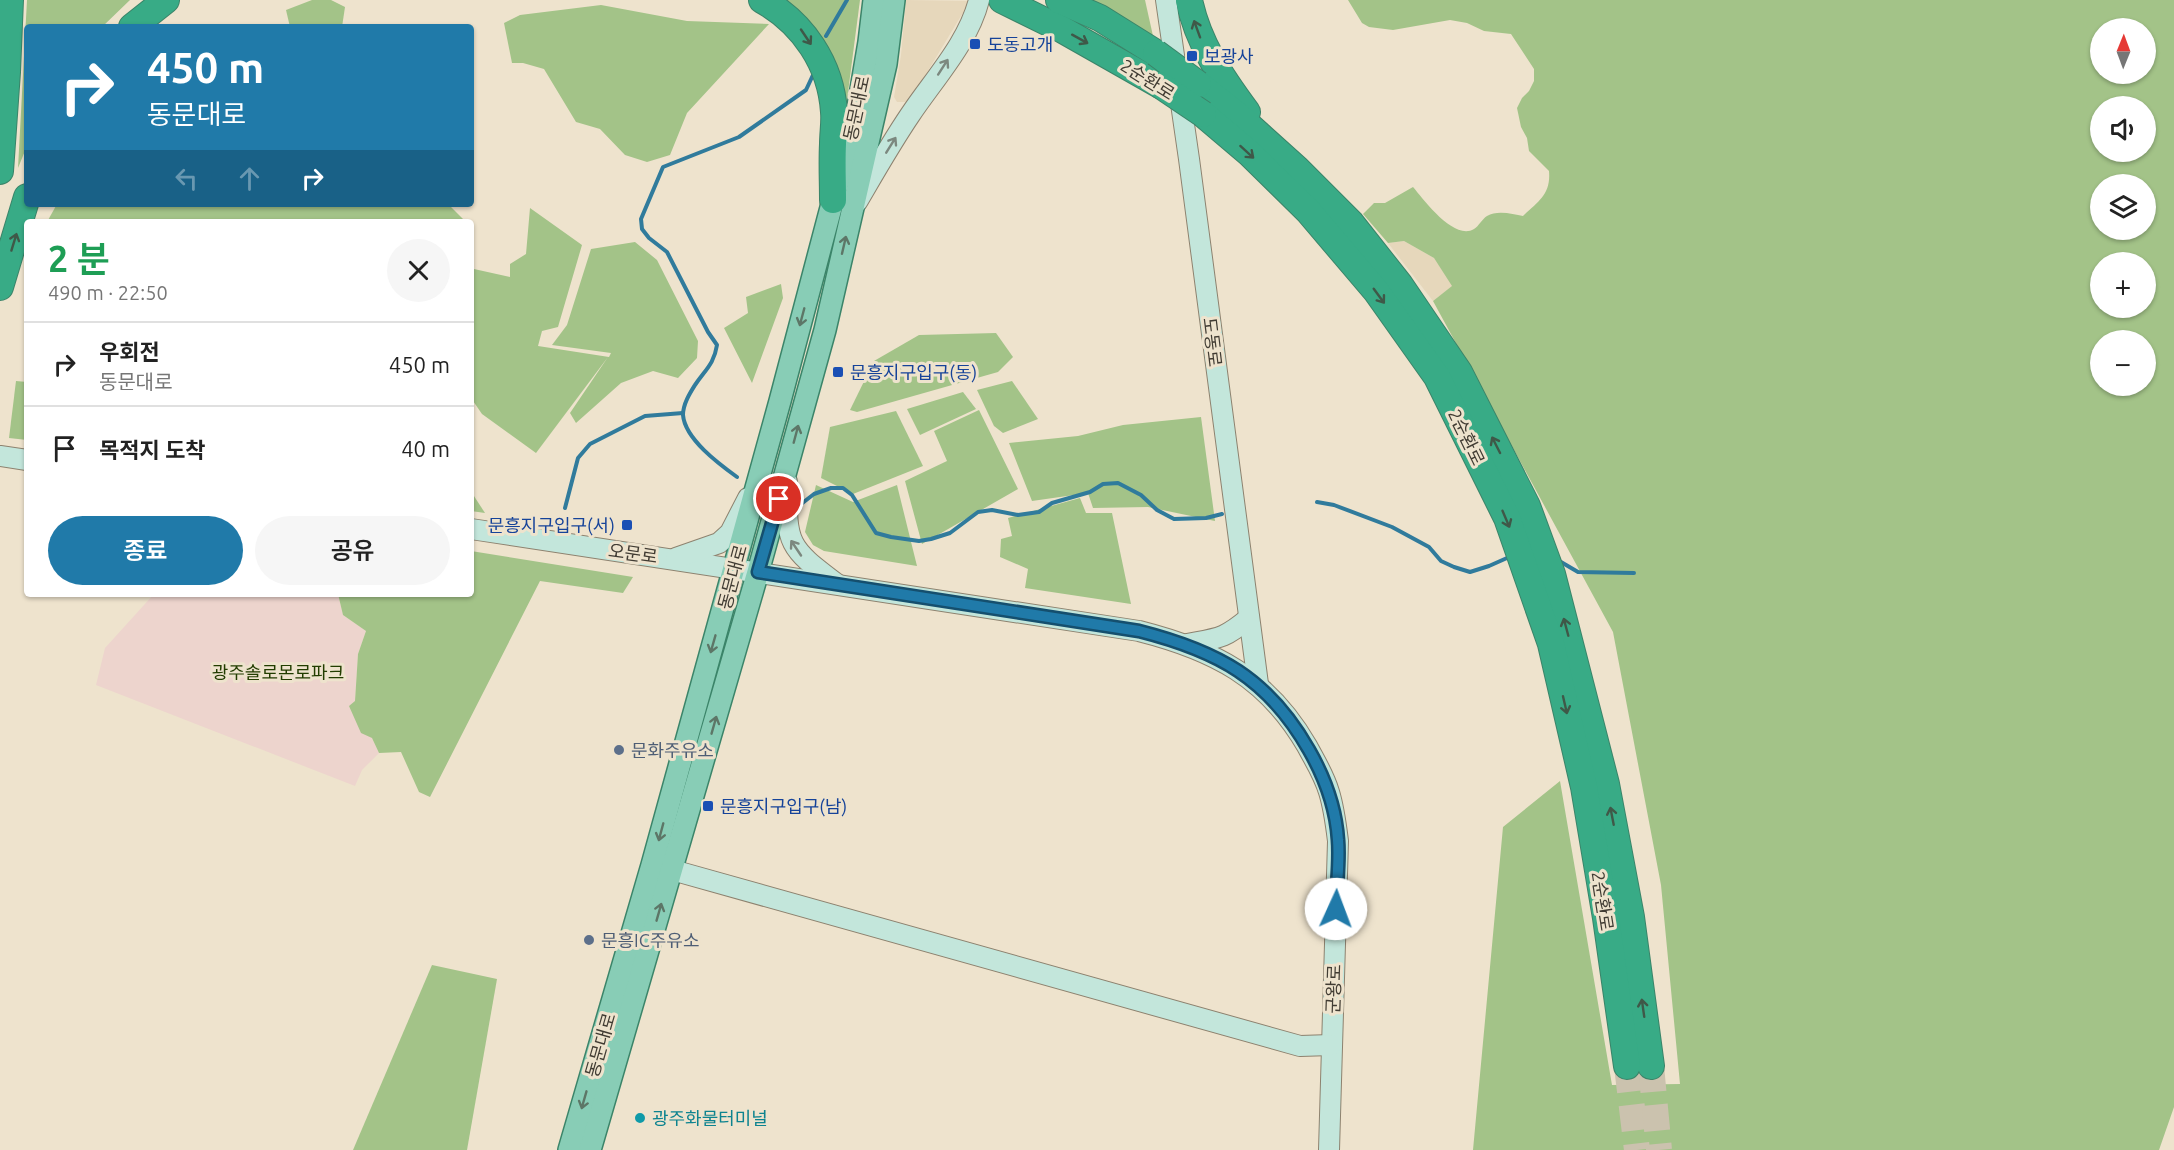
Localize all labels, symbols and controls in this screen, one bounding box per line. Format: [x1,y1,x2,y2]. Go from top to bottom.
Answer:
north arrow [2090,18,2156,84]
map controls [2090,18,2156,396]
one-way arrow [1191,20,1202,39]
one-way arrow [800,29,812,45]
one-way arrow [1071,33,1088,45]
place label: 도동고개 [987,34,1053,54]
marker: 도동고개 [968,37,982,51]
text: 450 m [147,44,264,91]
place label: 보광사 [1204,46,1254,66]
icon: right [48,48,126,126]
marker: 보광사 [1185,49,1199,63]
street label: 2순환로 [1117,55,1179,103]
one-way arrow [938,59,950,76]
street label: 동문대로 [839,74,873,142]
button: sound [2090,96,2156,162]
text: 동문대로 [147,99,246,129]
one-way arrow [885,137,897,154]
one-way arrow [1240,145,1255,159]
icon: left [170,162,203,195]
icon: ahead [233,162,266,195]
icon: right [296,162,329,195]
button: layers [2090,174,2156,240]
one-way arrow [9,233,20,252]
one-way arrow [838,236,850,255]
text: 2 분 [48,238,110,279]
button: close [387,239,450,302]
button: + [2090,252,2156,318]
text: 490 m · 22:50 [48,281,168,304]
one-way arrow [1373,287,1385,303]
one-way arrow [796,307,807,326]
street label: 도동로 [1200,316,1226,368]
button: − [2090,330,2156,396]
text: 우회전 [99,339,160,364]
icon: right [48,348,81,381]
text: 450 m [389,352,450,377]
place label: 문흥지구입구(동) [850,362,977,383]
marker: 문흥지구입구(동) [831,365,845,379]
text: 동문대로 [99,370,173,393]
street label: 2순환로 [1445,406,1489,468]
one-way arrow [791,425,803,444]
icon: arrive [48,432,81,465]
text: 40 m [401,436,450,461]
text: 목적지 도착 [99,437,205,462]
one-way arrow [1490,437,1501,455]
pin [753,473,804,524]
icon: arrive [762,482,795,515]
one-way arrow [1501,509,1512,528]
place label: 문흥지구입구(서) [488,515,615,536]
button: 종료 [48,516,243,585]
button: 공유 [255,516,450,585]
marker: 문흥지구입구(서) [620,518,634,532]
street label: 오문로 [607,540,659,566]
one-way arrow [790,540,802,556]
street label: 동문대로 [714,542,750,612]
one-way arrow [1560,617,1571,636]
one-way arrow [707,634,718,653]
park label: 광주솔로몬로파크 [212,662,344,682]
one-way arrow [1560,695,1572,714]
one-way arrow [708,716,720,735]
place label: 문화주유소 [631,740,714,760]
marker: 문화주유소 [612,743,626,757]
place label: 문흥지구입구(남) [720,796,847,817]
marker: 문흥지구입구(남) [701,799,715,813]
one-way arrow [1606,807,1617,826]
one-way arrow [655,822,666,841]
street label: 2순환로 [1588,870,1618,932]
position arrow [1304,877,1368,941]
one-way arrow [654,903,665,922]
place label: 문흥IC주유소 [601,930,699,950]
marker: 문흥IC주유소 [582,933,596,947]
street label: 군왕로 [1322,964,1344,1014]
one-way arrow [1638,999,1649,1019]
street label: 동문대로 [581,1010,619,1080]
one-way arrow [578,1090,589,1109]
place label: 광주화물터미널 [652,1108,768,1128]
marker: 광주화물터미널 [633,1111,647,1125]

